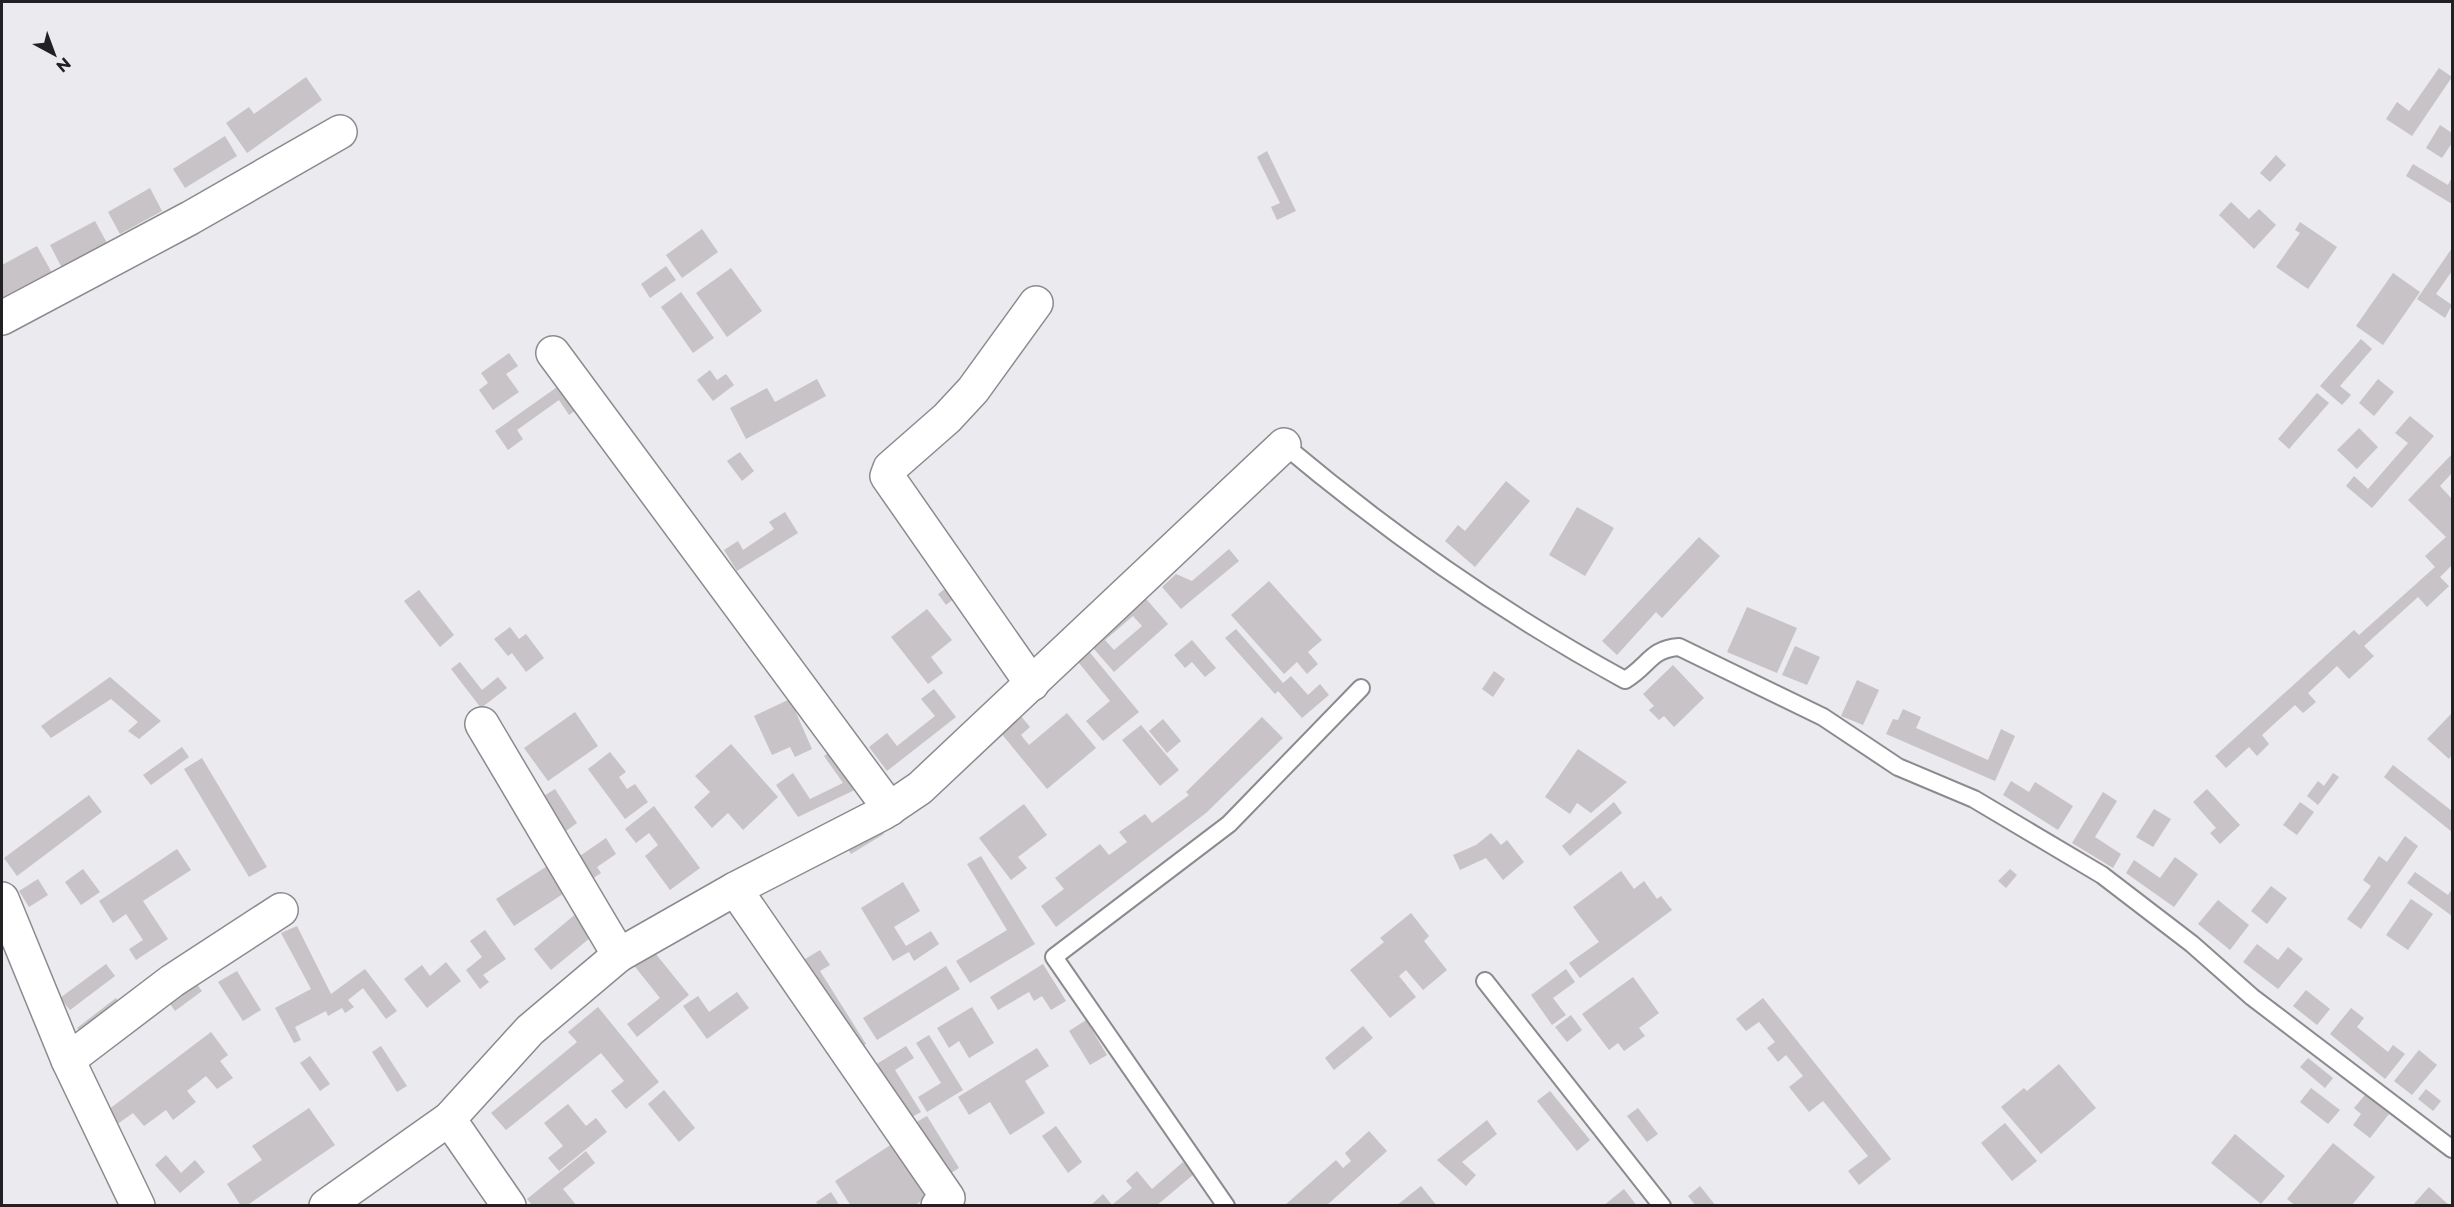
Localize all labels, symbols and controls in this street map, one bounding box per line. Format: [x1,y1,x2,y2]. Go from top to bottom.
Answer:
north arrow [24,24,84,84]
text: N [52,54,75,76]

